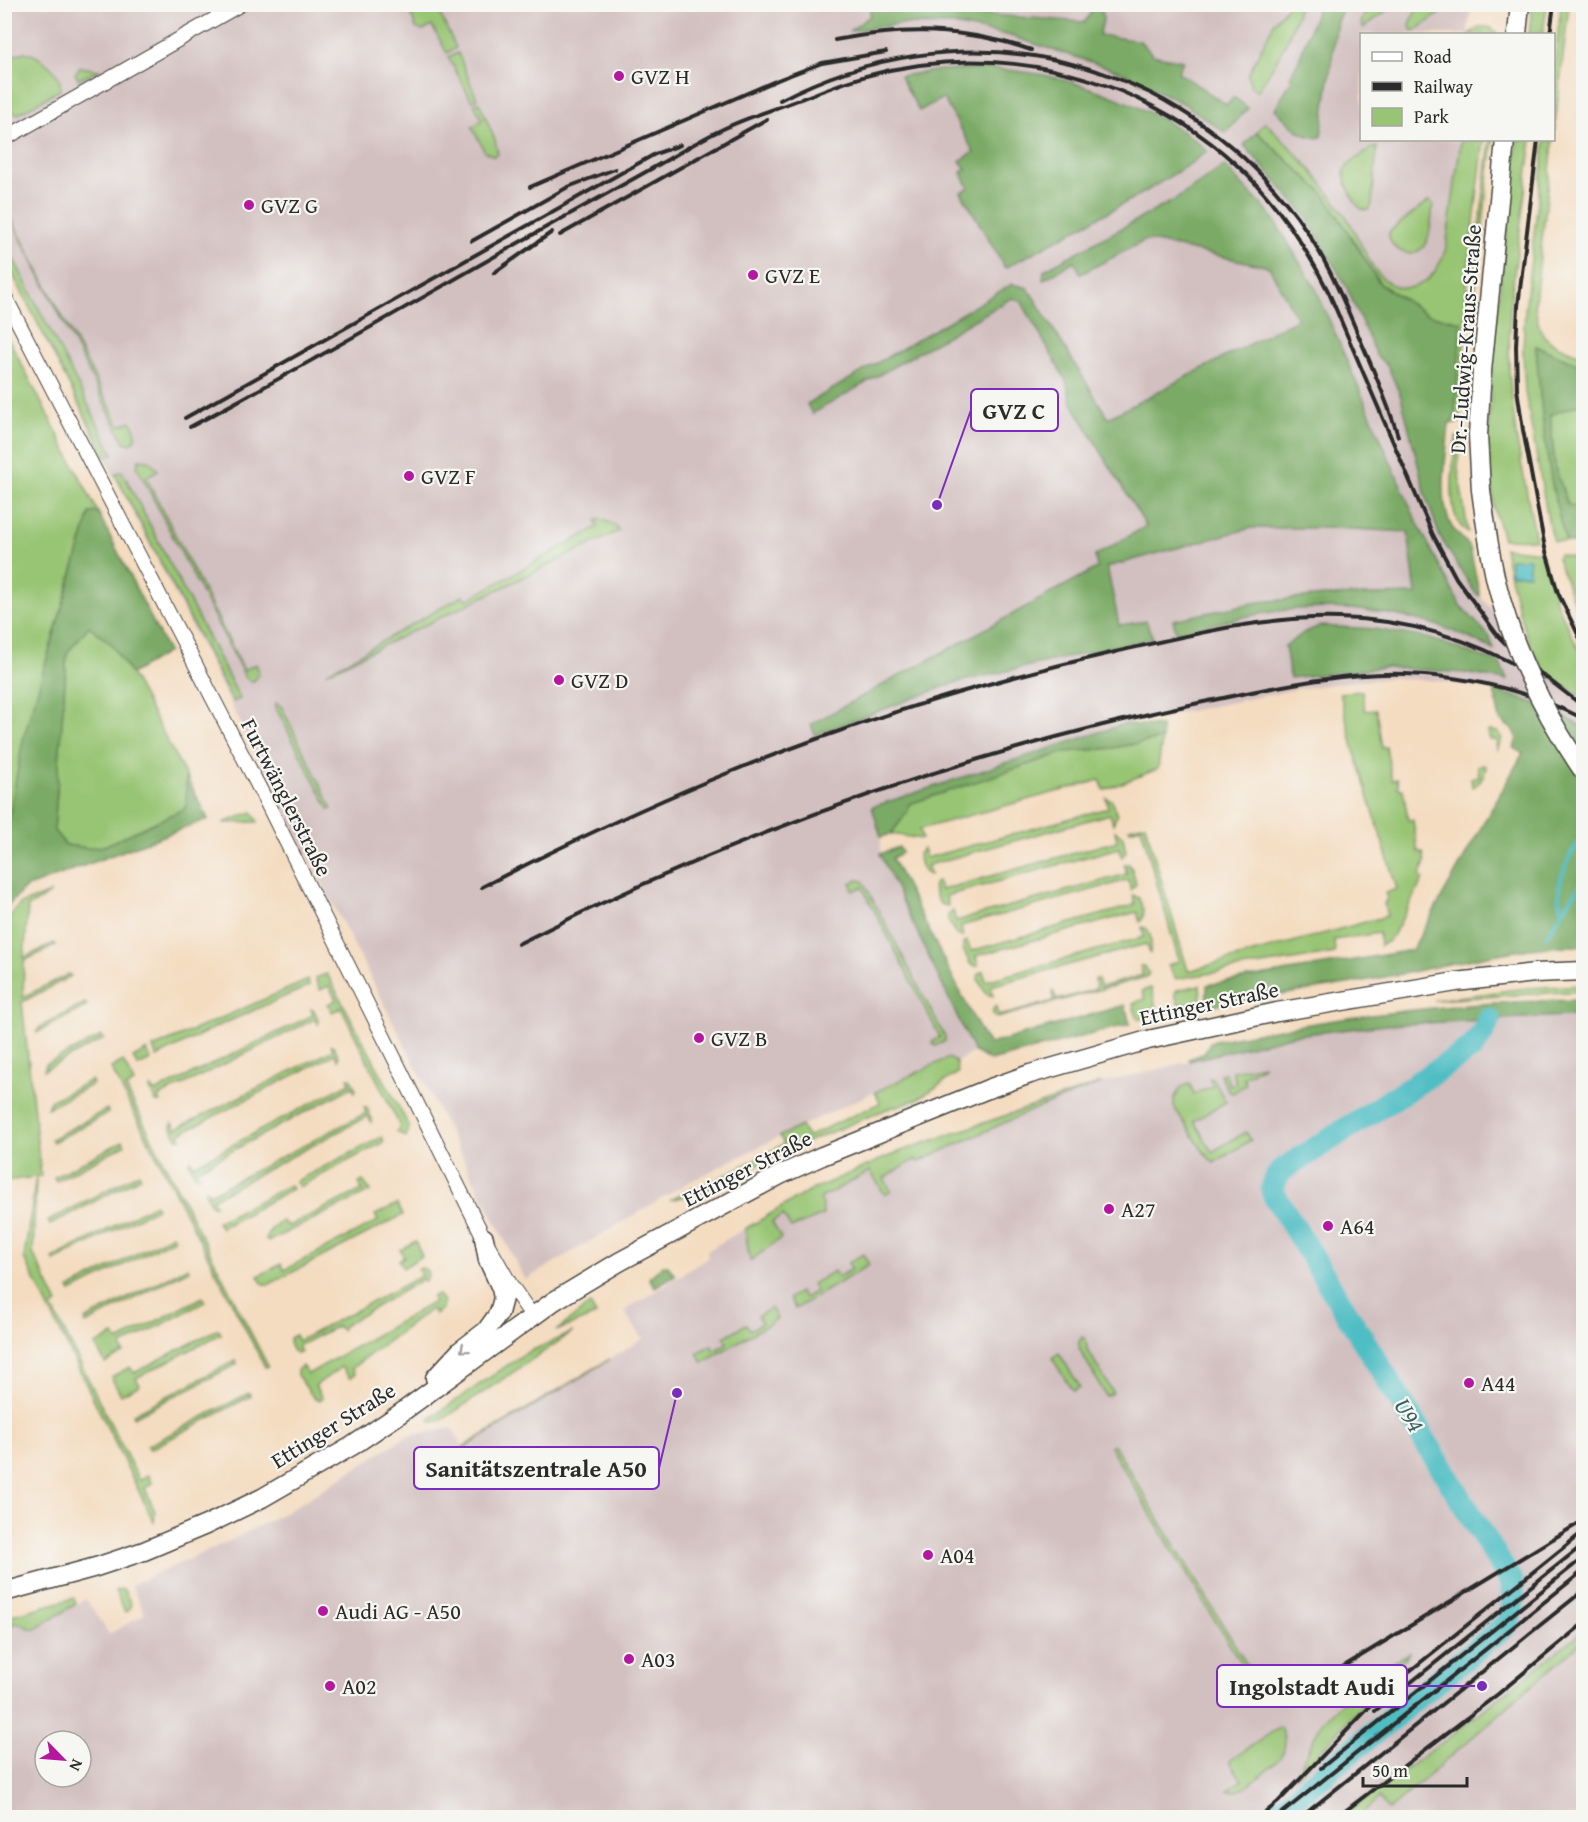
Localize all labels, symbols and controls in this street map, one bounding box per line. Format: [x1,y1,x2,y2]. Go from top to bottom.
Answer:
legend [1360,33,1555,141]
text: Road [1414,43,1452,70]
place label: GVZ H [631,60,689,92]
marker: GVZ H [612,69,626,83]
text: Railway [1414,73,1473,100]
text: Park [1414,103,1450,130]
place label: GVZ G [261,189,318,221]
marker: GVZ G [242,198,256,212]
street label: Dr.-Ludwig-Kraus-Straße [1441,223,1489,455]
place label: GVZ E [765,259,820,291]
marker: GVZ E [746,268,760,282]
callout: GVZ C [971,389,1058,431]
text: GVZ C [983,393,1045,428]
place label: GVZ F [421,460,476,492]
marker: GVZ F [402,469,416,483]
place label: GVZ D [571,664,628,696]
marker: GVZ D [552,673,566,687]
street label: Furtwänglerstraße [233,713,341,881]
street label: Ettinger Straße [1137,973,1281,1033]
place label: GVZ B [711,1022,767,1054]
marker: GVZ B [692,1031,706,1045]
street label: Ettinger Straße [677,1122,817,1214]
place label: A27 [1121,1193,1156,1225]
marker: A27 [1102,1202,1116,1216]
place label: A64 [1340,1210,1375,1242]
marker: A64 [1321,1219,1335,1233]
one-way arrow [460,1341,471,1352]
place label: A44 [1481,1367,1516,1399]
street label: Ettinger Straße [265,1374,401,1476]
marker: A44 [1462,1376,1476,1390]
water label: U94 [1385,1391,1433,1439]
callout: Sanitätszentrale A50 [414,1447,659,1489]
text: Sanitätszentrale A50 [425,1451,647,1486]
place label: A04 [940,1539,975,1571]
marker: A04 [921,1548,935,1562]
place label: Audi AG - A50 [335,1595,461,1627]
marker: Audi AG - A50 [316,1604,330,1618]
place label: A03 [641,1643,676,1675]
marker: A03 [622,1652,636,1666]
callout: Ingolstadt Audi [1217,1665,1407,1707]
text: Ingolstadt Audi [1229,1669,1395,1704]
place label: A02 [342,1670,377,1702]
marker: A02 [323,1679,337,1693]
north arrow [33,1729,93,1789]
scale bar [1363,1750,1466,1788]
text: N [63,1755,90,1776]
text: 50 m [1372,1757,1408,1784]

